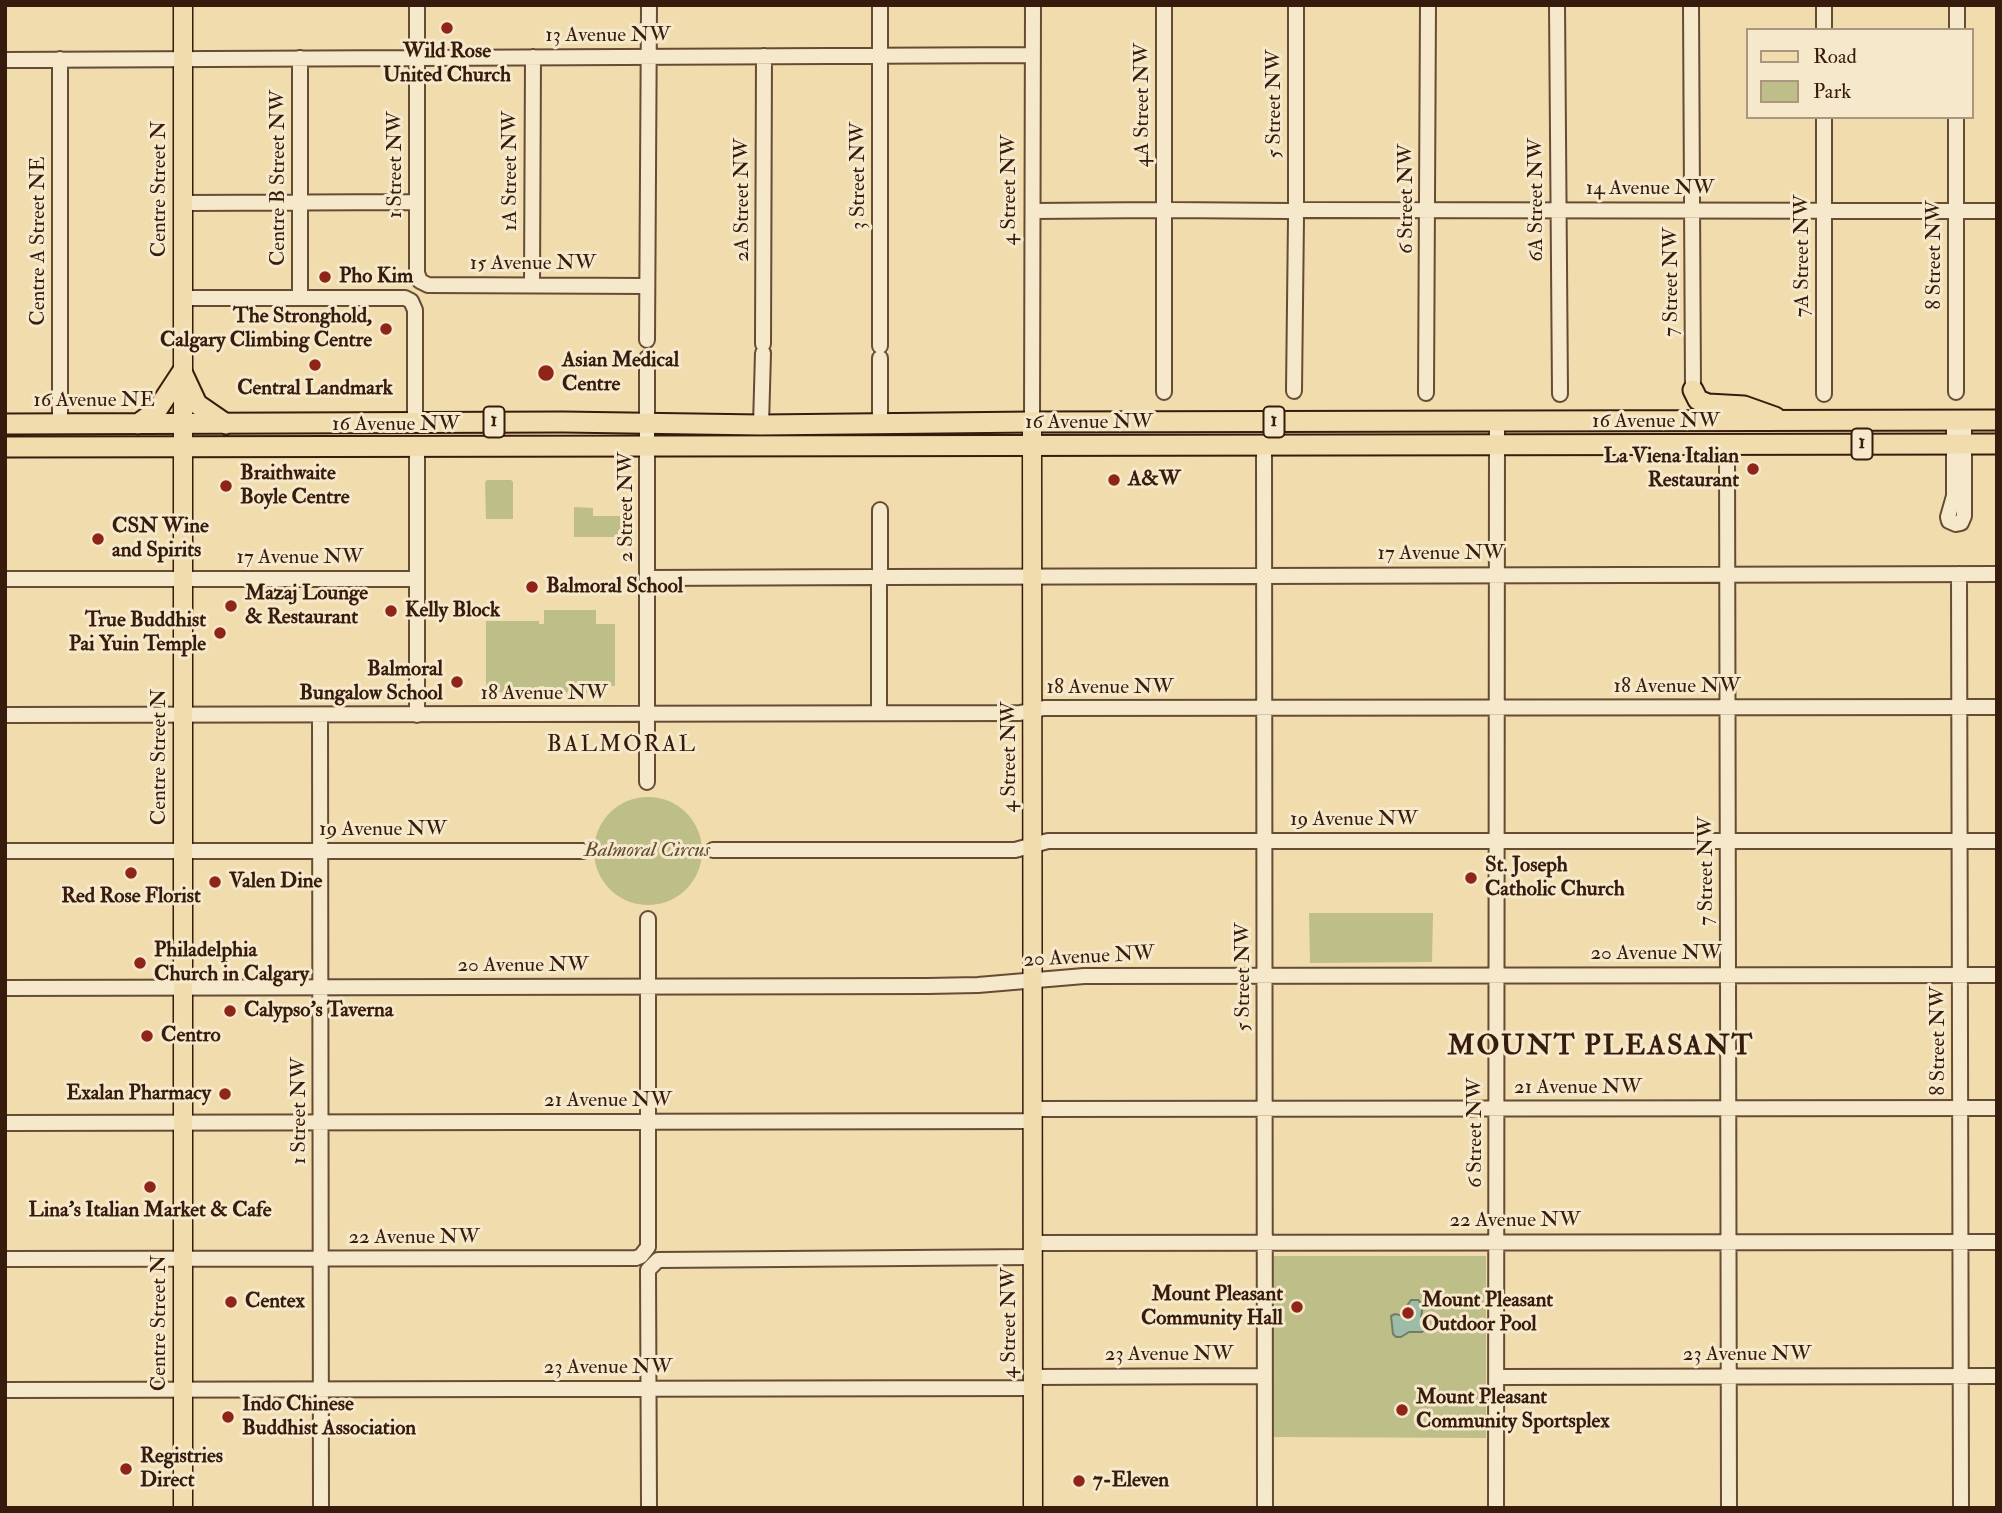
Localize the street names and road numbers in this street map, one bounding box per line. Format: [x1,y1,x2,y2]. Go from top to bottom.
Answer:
street label: 13 Avenue NW [545,23,671,49]
street label: 4A Street NW [1130,43,1156,167]
street label: 5 Street NW [1262,50,1288,158]
street label: Centre B Street NW [266,90,292,266]
street label: 1 Street NW [383,111,409,219]
street label: 1A Street NW [498,111,524,231]
street label: Centre Street N [147,121,173,257]
street label: 3 Street NW [846,122,872,230]
street label: 4 Street NW [997,135,1023,245]
street label: 2A Street NW [730,138,756,262]
street label: 6A Street NW [1524,138,1550,262]
street label: 6 Street NW [1394,144,1420,254]
street label: Centre A Street NE [26,156,52,326]
street label: 14 Avenue NW [1586,176,1714,202]
street label: 7A Street NW [1790,195,1816,317]
street label: 8 Street NW [1922,200,1948,310]
street label: 7 Street NW [1659,227,1685,337]
street label: 15 Avenue NW [470,251,596,277]
street label: 16 Avenue NE [33,388,155,414]
road number: 1 [484,406,504,438]
road number: 1 [1264,406,1284,438]
street label: 16 Avenue NW [1592,409,1720,435]
street label: 16 Avenue NW [1025,410,1153,436]
street label: 16 Avenue NW [332,412,460,438]
road number: 1 [1852,428,1872,460]
street label: 2 Street NW [614,452,640,562]
street label: 17 Avenue NW [1378,541,1504,567]
street label: 17 Avenue NW [237,545,363,571]
street label: 18 Avenue NW [1613,674,1741,700]
street label: 18 Avenue NW [1046,675,1174,701]
street label: 18 Avenue NW [480,681,608,707]
street label: Centre Street N [147,689,173,825]
street label: 4 Street NW [997,702,1023,812]
street label: 19 Avenue NW [1290,807,1418,833]
street label: 7 Street NW [1694,816,1720,926]
street label: 19 Avenue NW [319,817,447,843]
street label: 5 Street NW [1231,923,1257,1031]
street label: 20 Avenue NW [1590,941,1722,967]
street label: 20 Avenue NW [1023,942,1155,974]
street label: 20 Avenue NW [457,953,589,979]
street label: 8 Street NW [1926,986,1952,1096]
street label: 1 Street NW [287,1057,313,1165]
street label: 21 Avenue NW [1514,1075,1642,1101]
street label: 6 Street NW [1463,1078,1489,1188]
street label: 21 Avenue NW [544,1088,672,1114]
street label: 22 Avenue NW [1449,1208,1581,1234]
street label: 22 Avenue NW [348,1225,480,1251]
street label: Centre Street N [147,1255,173,1391]
street label: 4 Street NW [997,1268,1023,1378]
street label: 23 Avenue NW [1105,1342,1233,1368]
street label: 23 Avenue NW [1683,1342,1811,1368]
street label: 23 Avenue NW [544,1355,672,1381]

